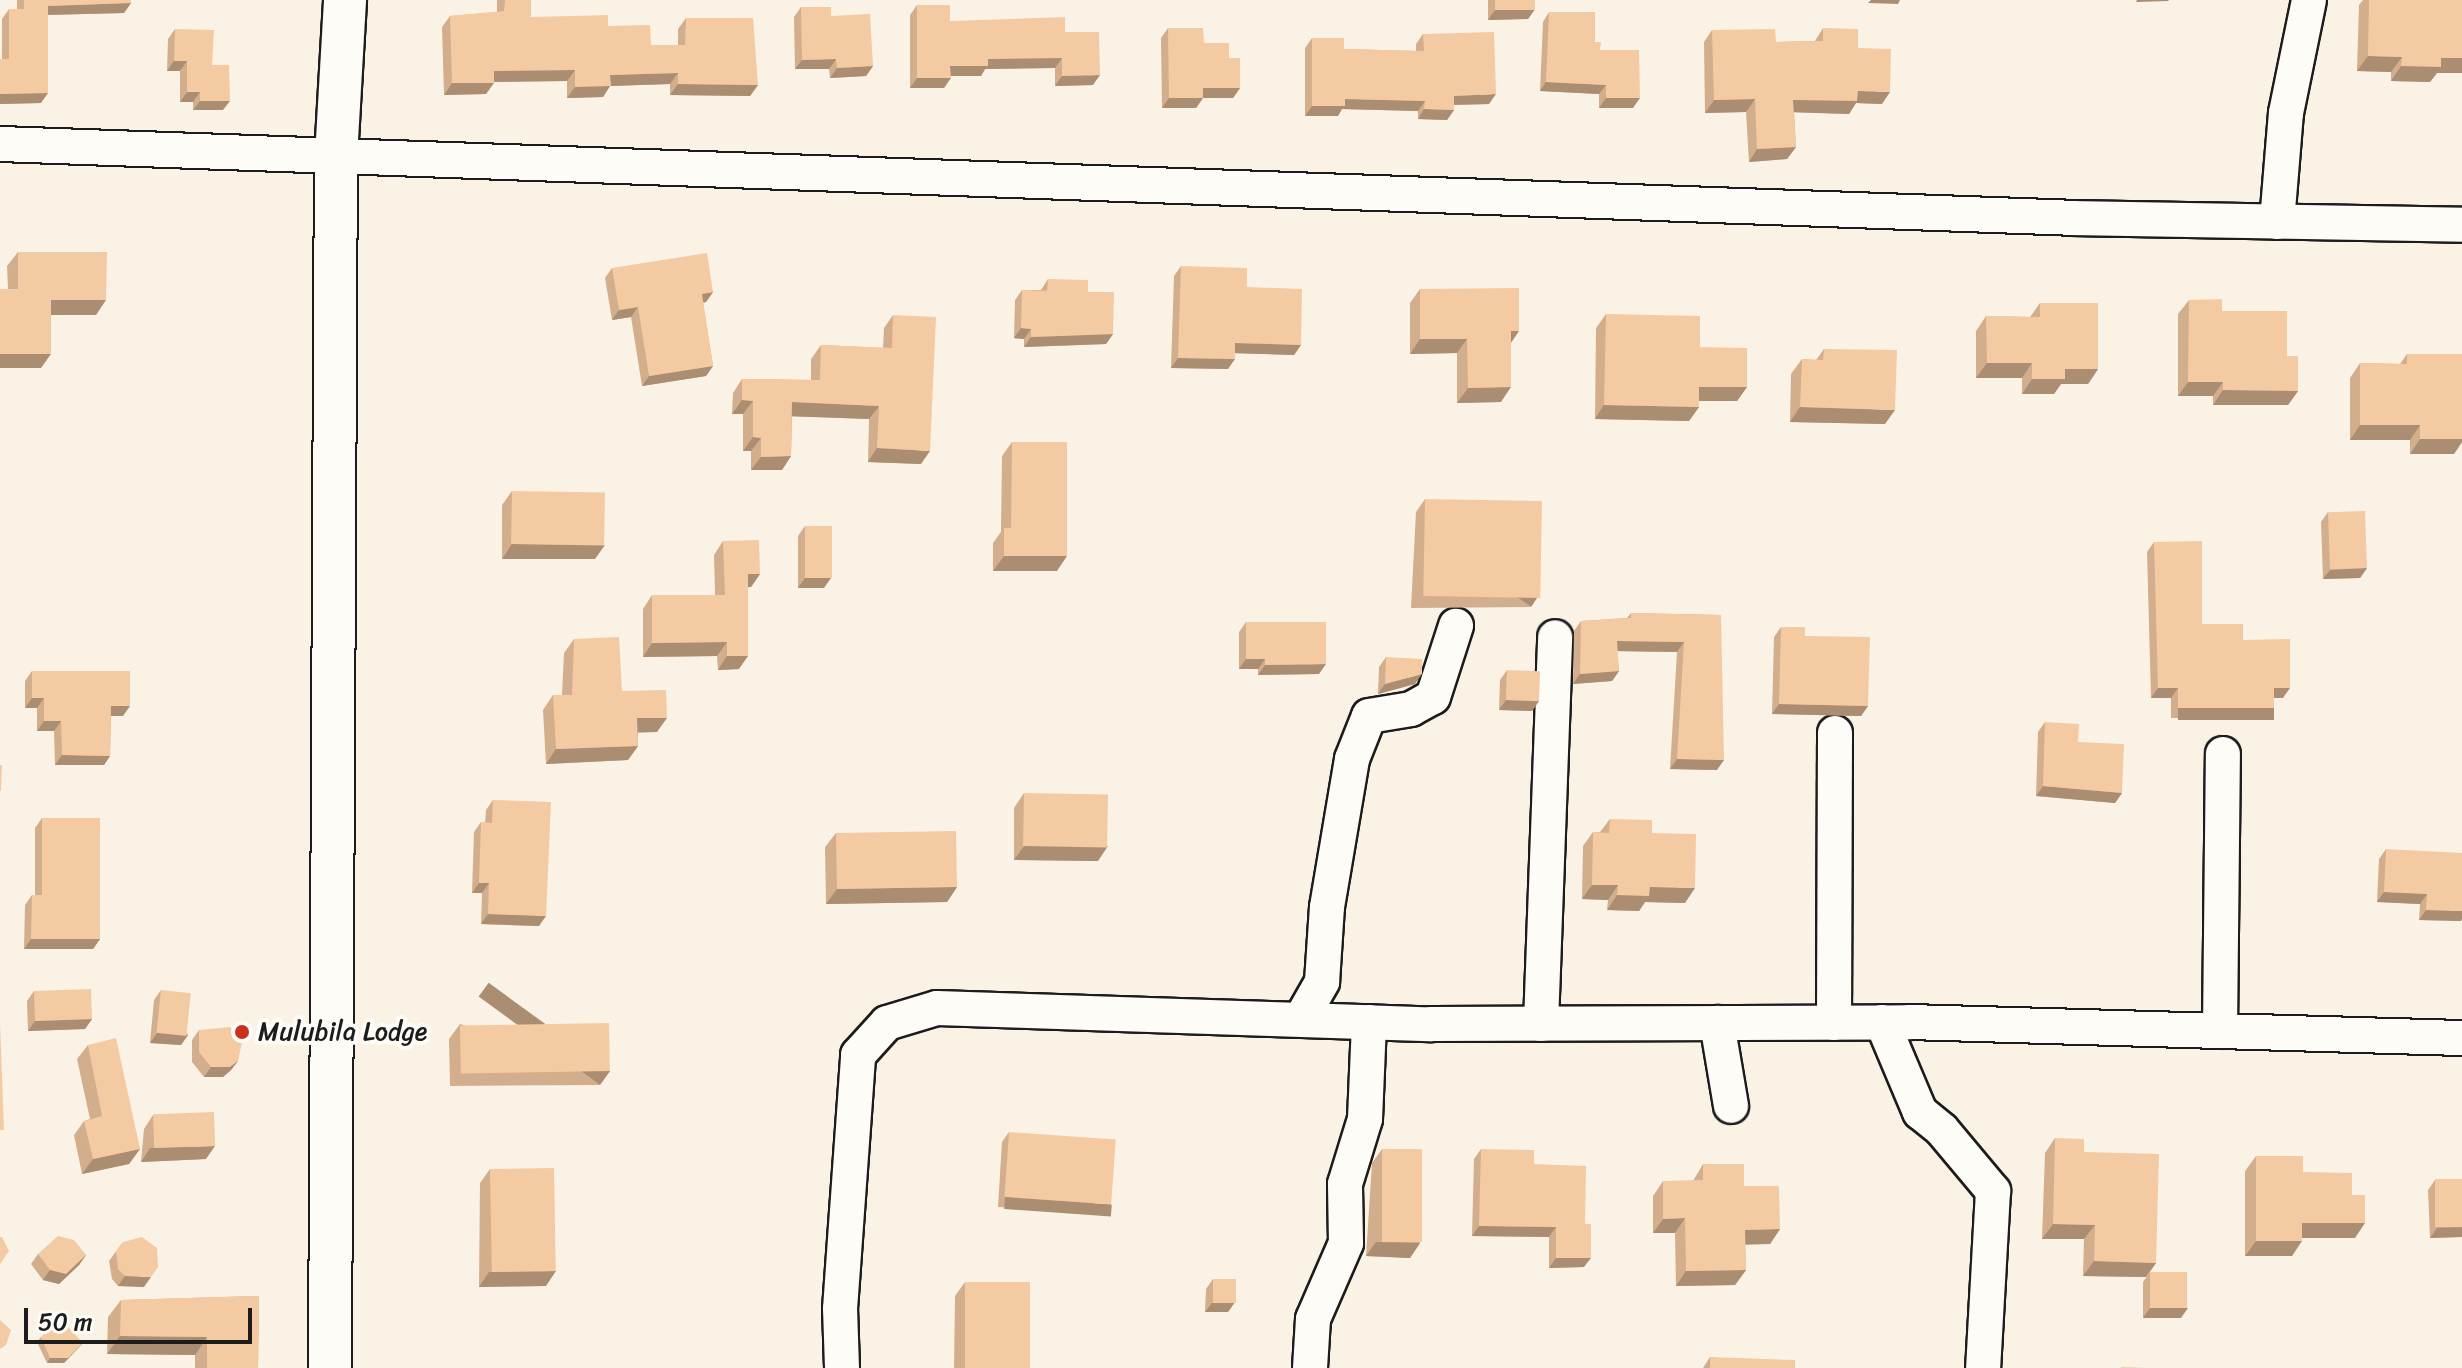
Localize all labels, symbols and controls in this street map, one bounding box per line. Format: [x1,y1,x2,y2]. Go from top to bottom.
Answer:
place label: Mulubila Lodge [258,1016,428,1048]
marker: Mulubila Lodge [233,1023,251,1041]
scale bar [28,1292,256,1342]
text: 50 m [38,1301,93,1343]

